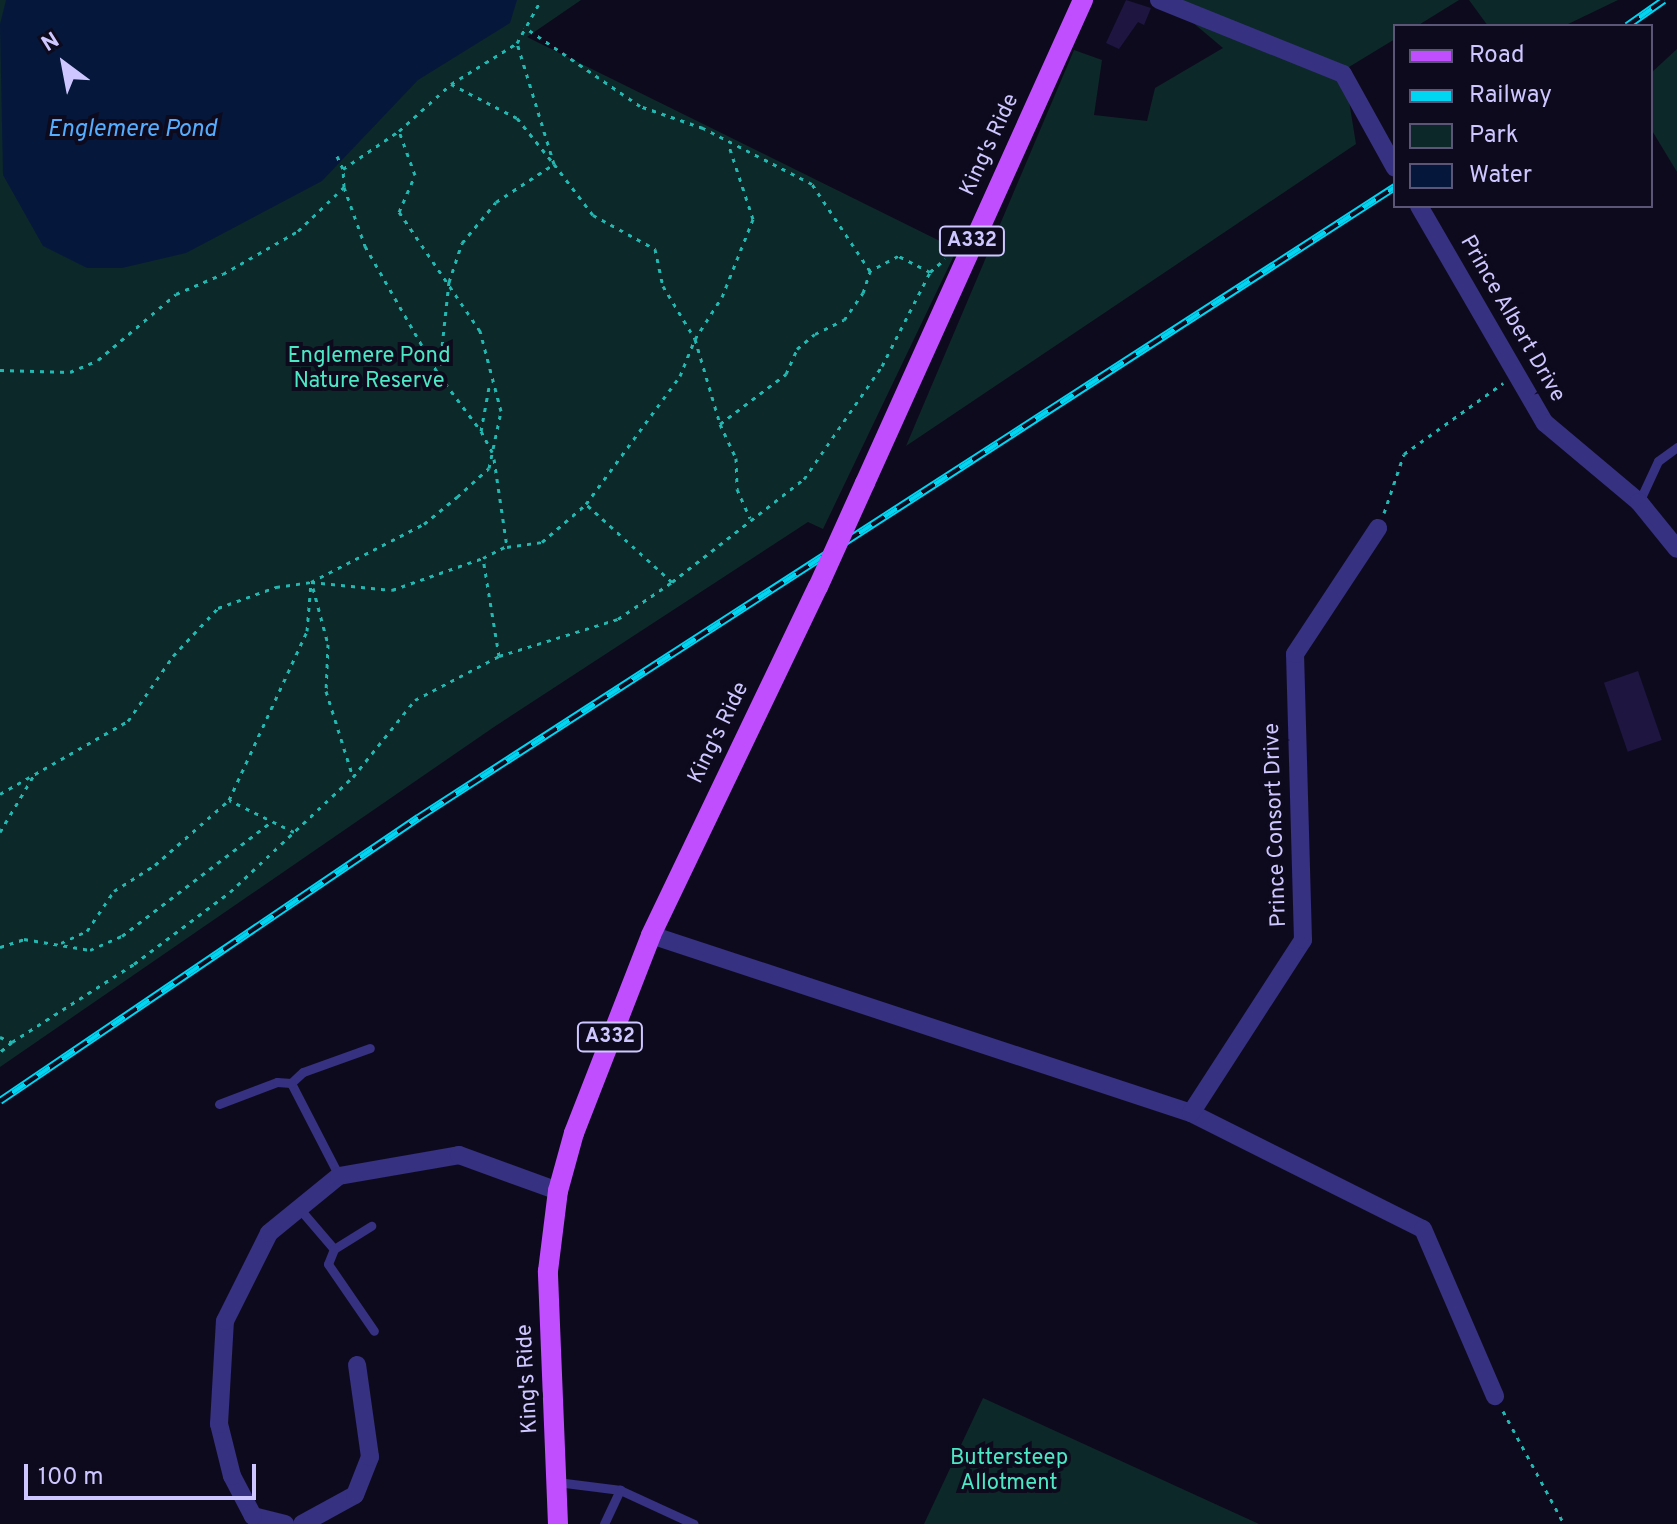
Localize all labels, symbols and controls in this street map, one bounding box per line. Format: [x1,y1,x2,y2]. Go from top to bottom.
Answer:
north arrow [24,24,104,104]
legend [1393,24,1653,208]
text: N [37,28,65,59]
text: Road [1469,41,1525,71]
text: Railway [1469,81,1552,111]
street label: King's Ride [955,90,1025,200]
water label: Englemere Pond [47,117,217,145]
text: Park [1469,121,1519,151]
text: Water [1469,161,1532,191]
road number: A332 [938,225,1006,257]
street label: Prince Albert Drive [1453,231,1571,407]
park label: Englemere Pond Nature Reserve [287,343,451,394]
street label: King's Ride [683,678,755,788]
street label: Prince Consort Drive [1259,722,1293,928]
road number: A332 [576,1021,644,1053]
street label: King's Ride [512,1323,544,1435]
park label: Buttersteep Allotment [950,1445,1068,1496]
scale bar [28,1448,260,1498]
text: 100 m [38,1463,104,1493]

